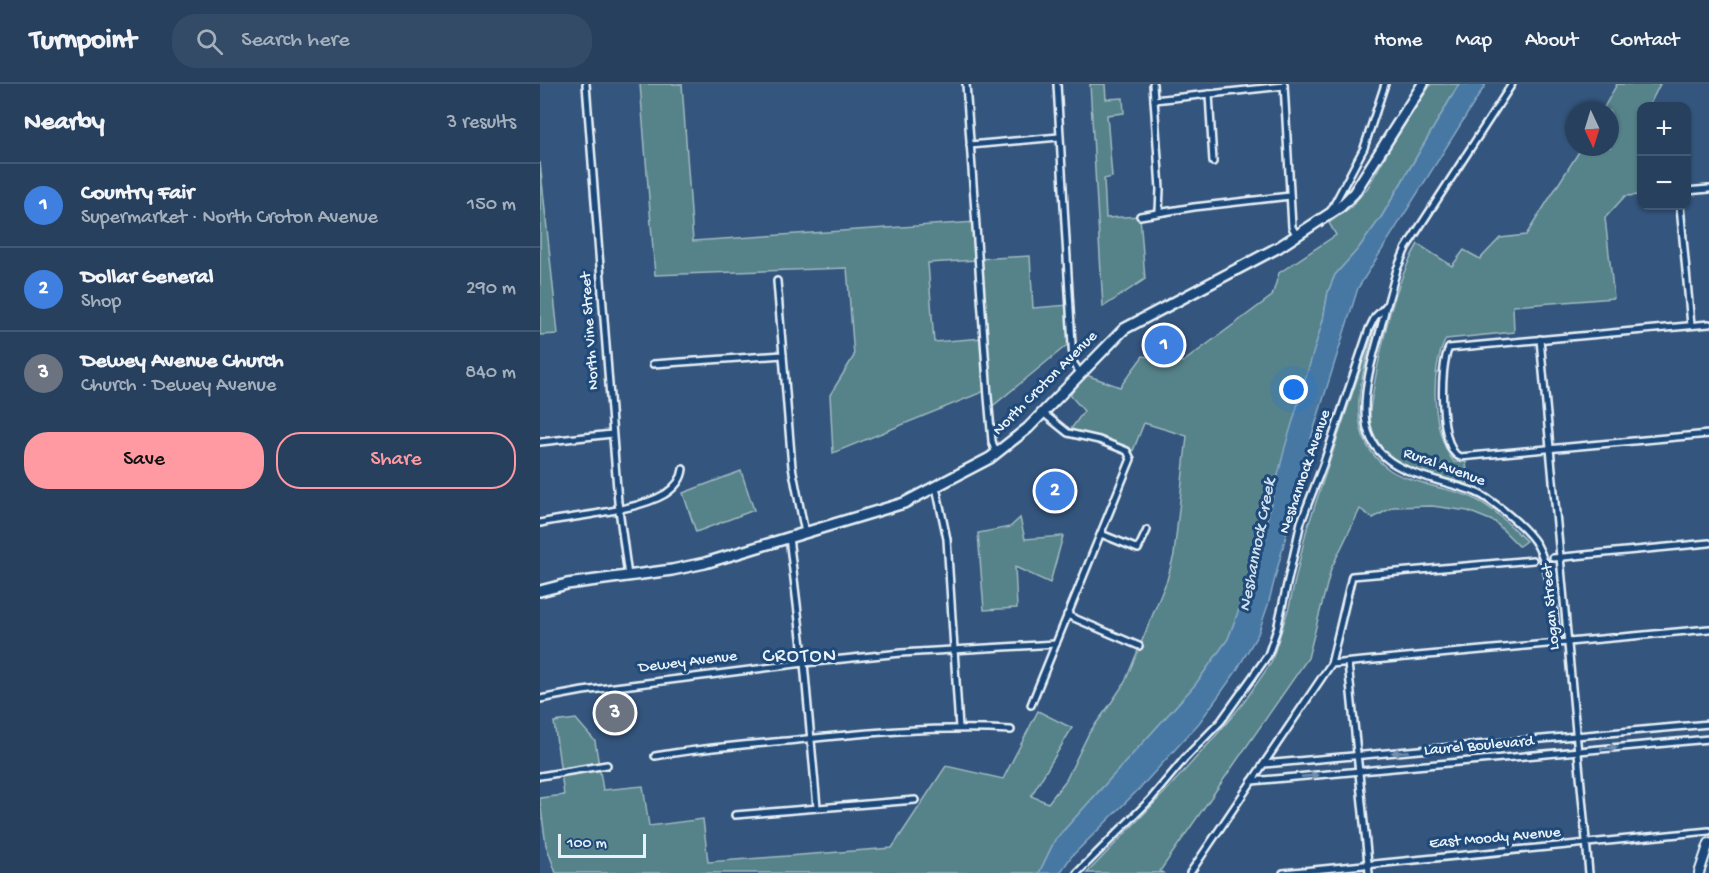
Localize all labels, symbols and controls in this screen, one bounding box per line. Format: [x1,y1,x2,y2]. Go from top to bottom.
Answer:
search box [172,14,592,68]
text: Turnpoint [30,25,136,58]
icon: search [193,25,226,58]
text: Search here [241,28,350,54]
text: Home [1374,29,1422,54]
text: Map [1455,29,1492,54]
text: About [1525,29,1578,54]
text: Contact [1611,29,1679,54]
north arrow [1565,102,1619,156]
map controls [1637,102,1691,210]
button: + [1637,102,1691,156]
text: Nearby [24,108,105,139]
text: 3 results [447,112,516,135]
button: − [1637,156,1691,210]
text: Country Fair [81,181,194,207]
text: 1 [39,194,48,217]
text: 150 m [467,194,516,217]
text: Supermarket · North Croton Avenue [81,207,378,230]
text: Dollar General [81,265,214,291]
street label: North Vine Street [577,270,605,391]
text: 2 [39,278,48,301]
text: 290 m [466,278,516,301]
text: Shop [81,291,121,314]
pin: 1 [1144,322,1184,368]
street label: North Croton Avenue [990,327,1103,440]
text: Dewey Avenue Church [81,349,284,375]
text: 3 [38,362,49,385]
text: 840 m [465,362,516,385]
text: Church · Dewey Avenue [81,375,276,398]
your location [1279,375,1308,404]
street label: Neshannock Avenue [1276,407,1336,537]
button: Save [24,432,264,489]
button: Share [276,432,516,489]
street label: Rural Avenue [1400,444,1488,492]
pin: 2 [1036,468,1074,514]
water label: Neshannock Creek [1235,475,1282,613]
street label: Logan Street [1539,562,1565,651]
district label: CROTON [762,646,838,669]
street label: Dewey Avenue [637,647,739,679]
pin: 3 [596,690,634,736]
street label: Laurel Boulevard [1423,733,1536,761]
one-way arrow [1599,743,1618,753]
one-way arrow [1390,747,1409,757]
one-way arrow [1300,771,1319,781]
street label: East Moody Avenue [1428,824,1562,854]
scale bar [558,831,646,858]
text: 100 m [567,835,607,854]

